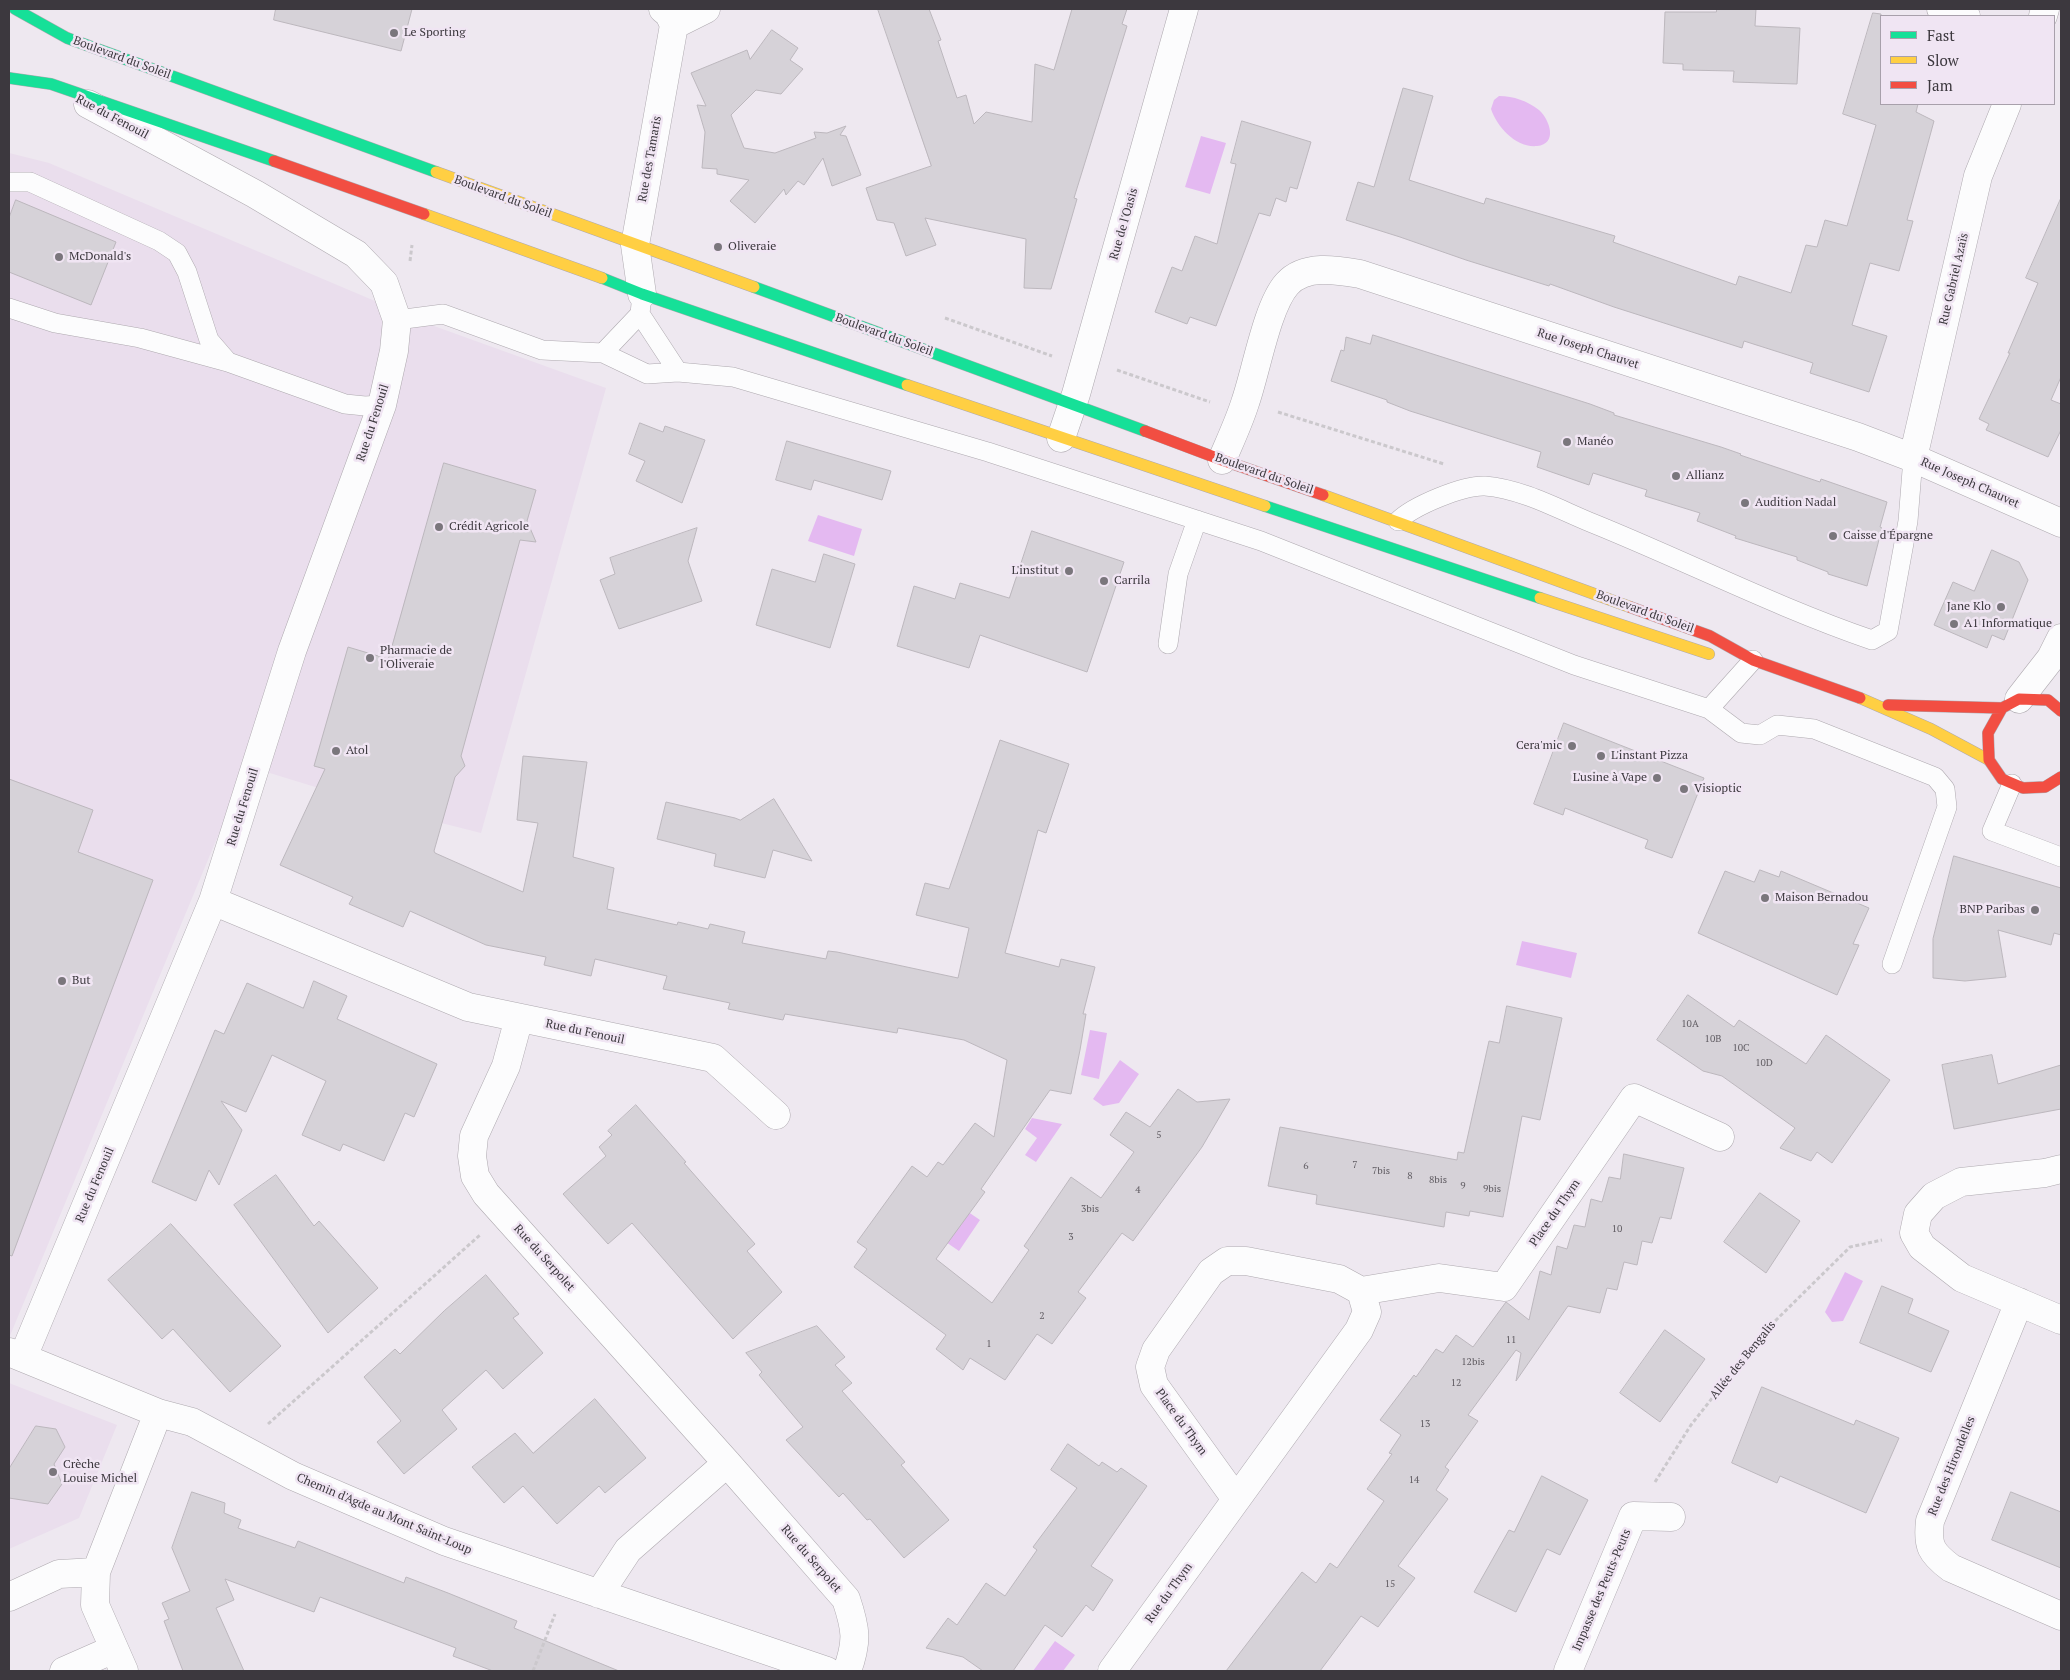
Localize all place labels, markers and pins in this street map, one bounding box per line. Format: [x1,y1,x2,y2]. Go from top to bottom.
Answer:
place label: Le Sporting [404,26,466,40]
marker: Le Sporting [388,27,400,39]
place label: Oliveraie [728,240,776,254]
marker: Oliveraie [712,241,724,253]
place label: McDonald's [69,250,131,264]
marker: McDonald's [53,251,65,263]
place label: Manéo [1577,435,1613,449]
marker: Manéo [1561,436,1573,448]
place label: Allianz [1686,469,1724,483]
marker: Allianz [1670,470,1682,482]
place label: Audition Nadal [1755,496,1836,510]
marker: Audition Nadal [1739,497,1751,509]
place label: Crédit Agricole [449,520,529,534]
marker: Crédit Agricole [433,521,445,533]
place label: Caisse d'Épargne [1843,529,1933,543]
marker: Caisse d'Épargne [1827,530,1839,542]
place label: L'institut [1011,564,1059,578]
marker: L'institut [1063,565,1075,577]
place label: Carrila [1114,574,1150,588]
marker: Carrila [1098,575,1110,587]
place label: Jane Klo [1947,600,1991,614]
marker: Jane Klo [1995,601,2007,613]
place label: A1 Informatique [1964,617,2052,631]
marker: A1 Informatique [1948,618,1960,630]
place label: Pharmacie de l'Oliveraie [380,644,452,672]
marker: Pharmacie de l'Oliveraie [364,652,376,664]
place label: Cera'mic [1516,739,1562,753]
marker: Cera'mic [1566,740,1578,752]
place label: Atol [346,744,368,758]
marker: Atol [330,745,342,757]
place label: L'instant Pizza [1611,749,1688,763]
marker: L'instant Pizza [1595,750,1607,762]
place label: L'usine à Vape [1573,771,1647,785]
marker: L'usine à Vape [1651,772,1663,784]
place label: Visioptic [1694,782,1742,796]
marker: Visioptic [1678,783,1690,795]
place label: Maison Bernadou [1775,891,1868,905]
marker: Maison Bernadou [1759,892,1771,904]
place label: BNP Paribas [1960,903,2025,917]
marker: BNP Paribas [2029,904,2041,916]
place label: But [72,974,91,988]
marker: But [56,975,68,987]
place label: Crèche Louise Michel [63,1458,137,1486]
marker: Crèche Louise Michel [47,1466,59,1478]

